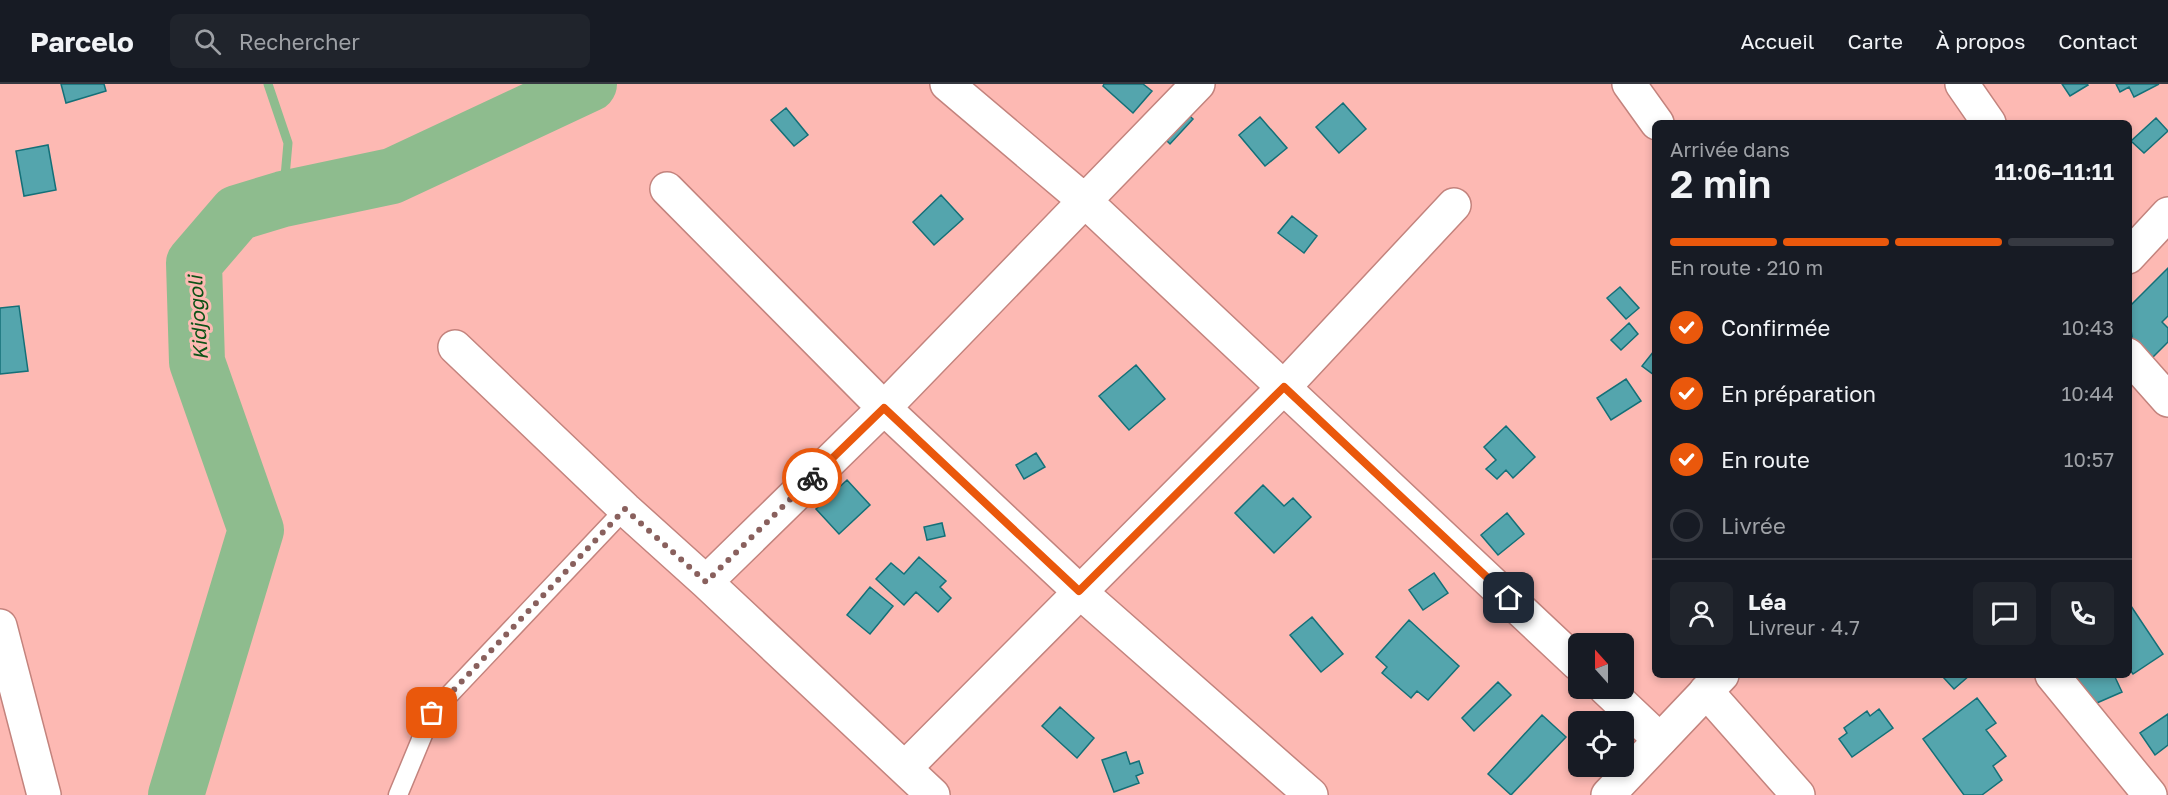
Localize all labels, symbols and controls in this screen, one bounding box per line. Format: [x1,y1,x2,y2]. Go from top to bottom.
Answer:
search box [170,14,590,68]
text: Parcelo [30,25,134,58]
icon: search [191,25,224,58]
text: Rechercher [239,28,360,55]
text: Accueil [1741,28,1814,54]
text: Carte [1847,28,1903,54]
text: À propos [1936,28,2025,54]
text: Contact [2058,28,2138,54]
text: Arrivée dans [1670,137,1790,161]
text: 11:06–11:11 [1994,158,2114,185]
text: 2 min [1670,160,1771,207]
text: En route · 210 m [1670,255,1823,279]
water label: Kidjogoli [182,272,213,361]
icon: check [1670,311,1703,344]
text: Confirmée [1721,314,1830,341]
text: 10:43 [2062,315,2114,339]
icon: check [1670,377,1703,410]
text: En préparation [1721,380,1876,407]
text: 10:44 [2062,381,2114,405]
icon: check [1670,443,1703,476]
text: En route [1721,446,1810,473]
text: 10:57 [2064,447,2114,471]
courier [782,448,842,508]
icon: bike [796,462,829,495]
text: Livrée [1721,512,1786,539]
pin [1483,572,1534,623]
icon: home [1492,581,1525,614]
button: person [1670,582,1733,645]
button: chat [1973,582,2036,645]
button: phone [2051,582,2114,645]
text: Léa [1748,588,1786,615]
text: Livreur · 4.7 [1748,615,1860,639]
north arrow [1568,633,1634,699]
map controls [1568,633,1634,777]
pin [406,687,457,738]
icon: bag [415,696,448,729]
button: locate [1568,711,1634,777]

